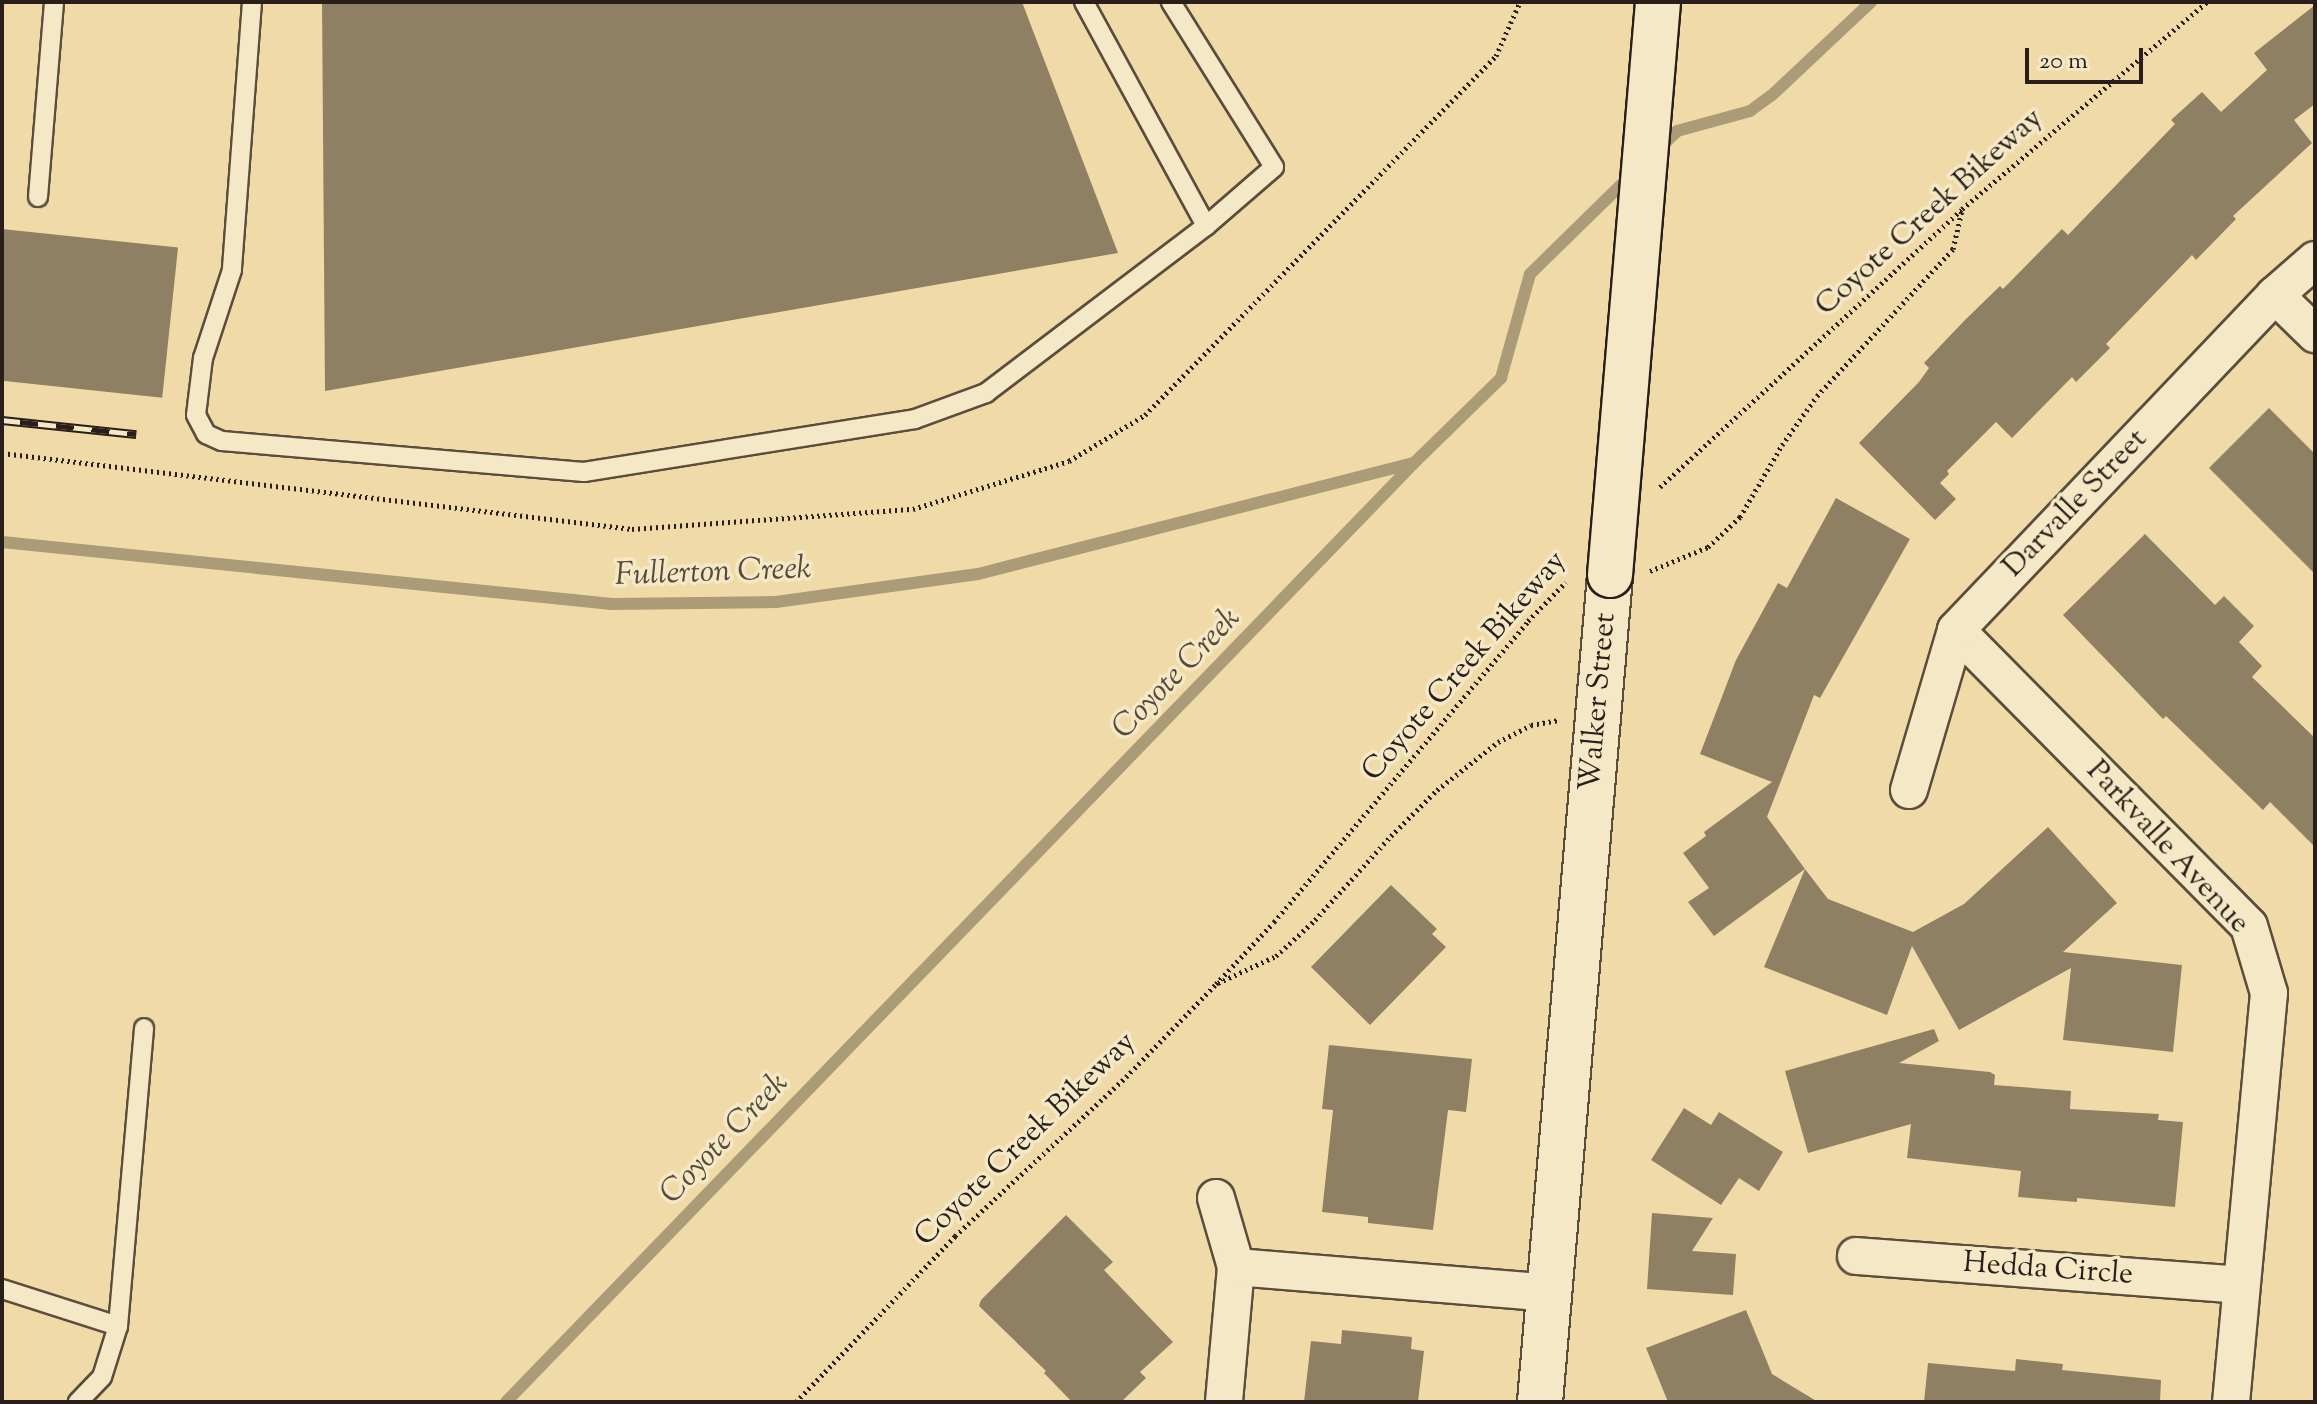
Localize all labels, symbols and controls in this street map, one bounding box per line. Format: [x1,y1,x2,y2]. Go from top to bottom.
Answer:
scale bar [2029,32,2147,82]
text: 20 m [2039,45,2088,79]
street label: Coyote Creek Bikeway [1809,102,2051,324]
street label: Darvalle Street [1996,422,2156,586]
street label: Coyote Creek Bikeway [1355,545,1575,789]
water label: Fullerton Creek [614,550,812,596]
water label: Coyote Creek [1105,600,1249,748]
street label: Walker Street [1573,611,1625,793]
street label: Parkvalle Avenue [2078,754,2256,942]
street label: Coyote Creek Bikeway [908,1025,1144,1255]
water label: Coyote Creek [653,1065,797,1213]
street label: Hedda Circle [1962,1246,2134,1294]

